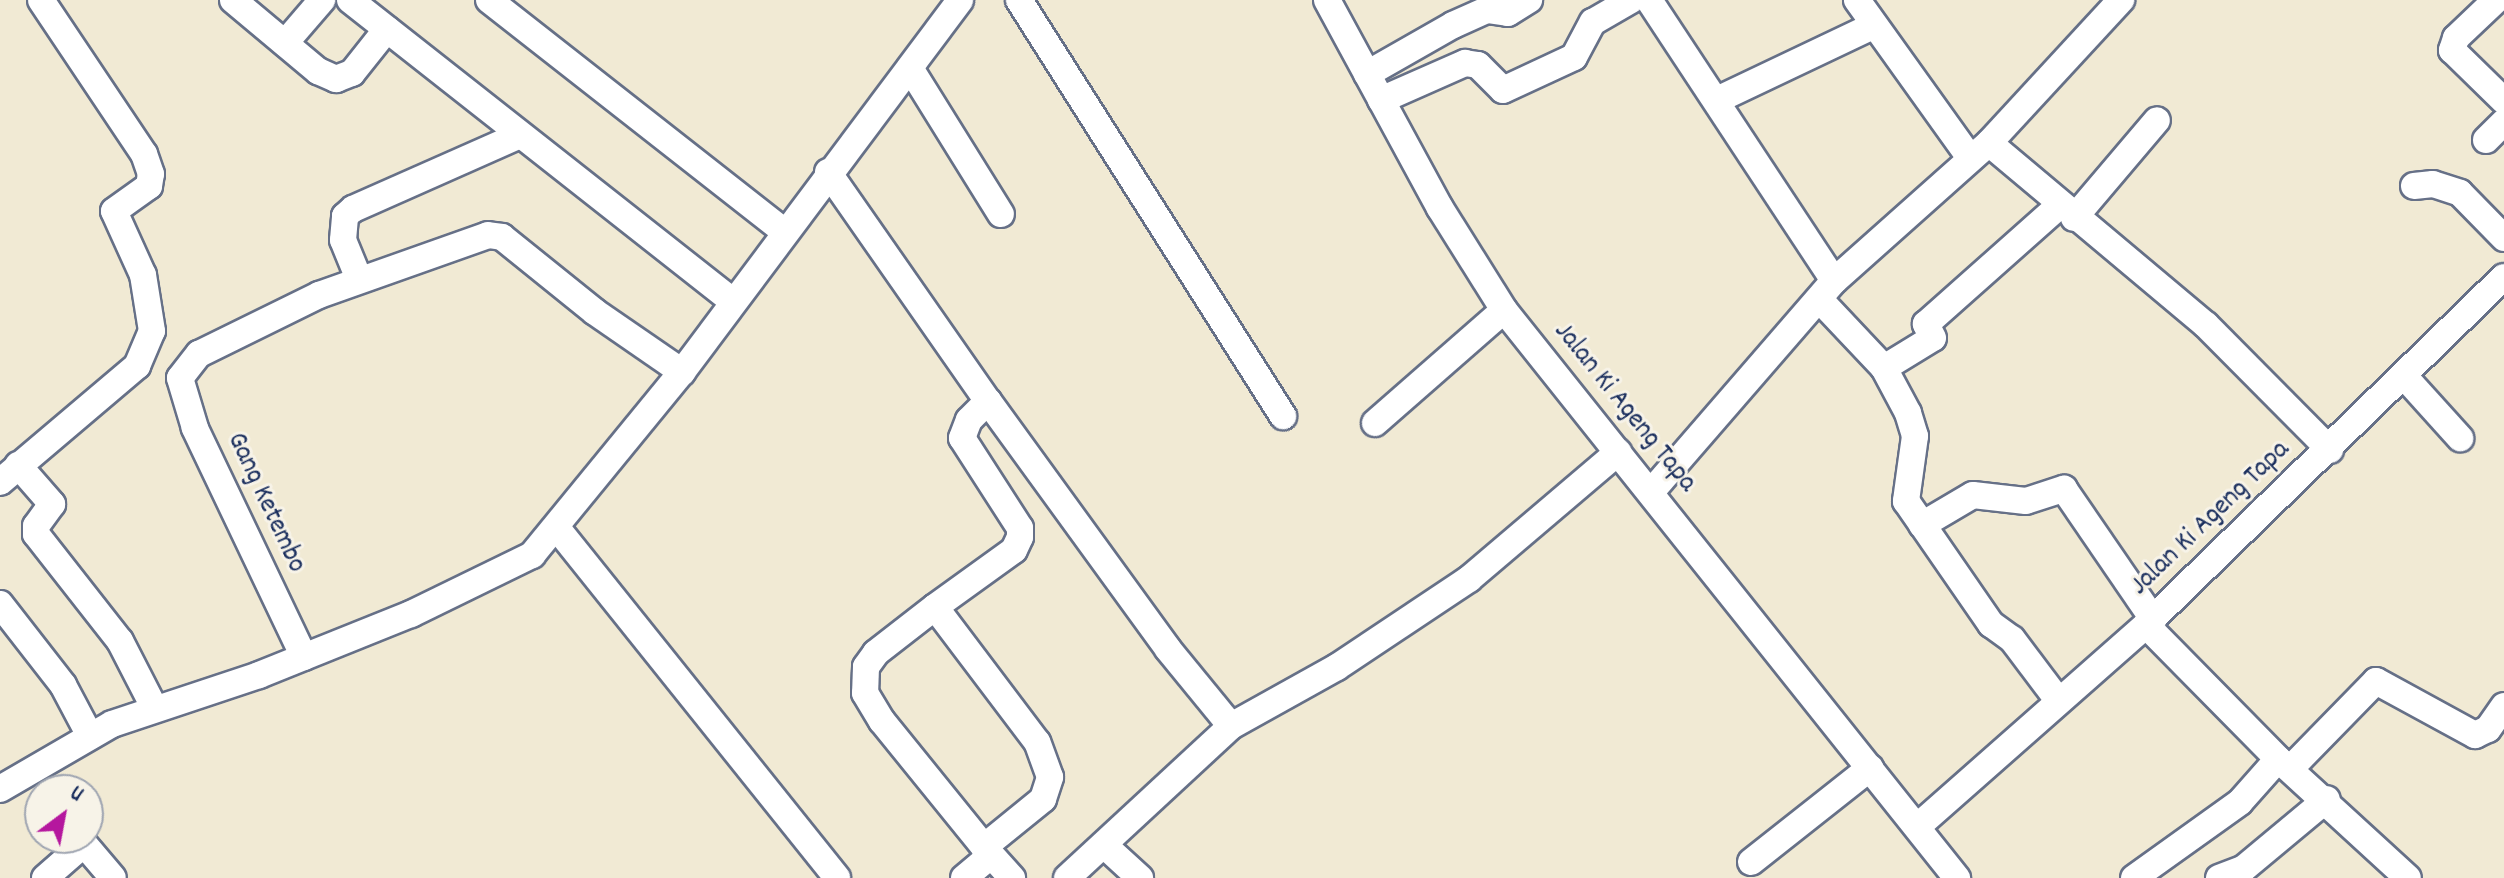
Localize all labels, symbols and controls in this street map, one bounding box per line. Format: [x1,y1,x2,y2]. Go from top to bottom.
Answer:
street label: Jalan Ki Ageng Tapa [1545,316,1703,500]
street label: Gang Ketembo [218,428,312,578]
street label: Jalan Ki Ageng Tapa [2124,434,2298,604]
north arrow [24,774,104,854]
text: U [63,779,89,811]

